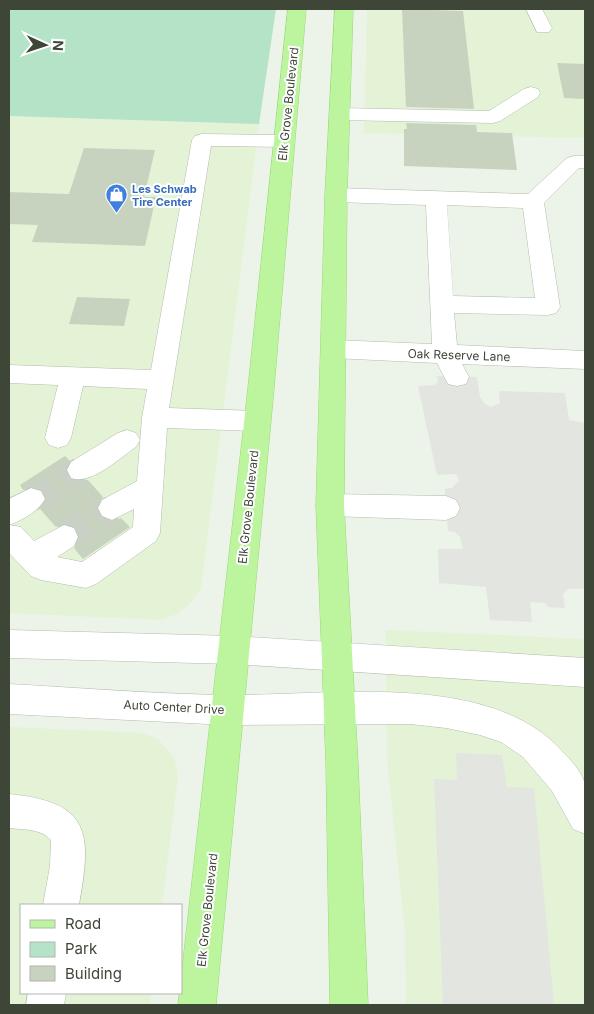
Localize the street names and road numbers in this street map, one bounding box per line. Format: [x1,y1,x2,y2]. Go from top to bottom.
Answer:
street label: Elk Grove Boulevard [275,46,301,162]
street label: Oak Reserve Lane [407,346,511,364]
street label: Elk Grove Boulevard [235,449,261,565]
street label: Auto Center Drive [123,697,225,717]
street label: Elk Grove Boulevard [194,852,220,968]

